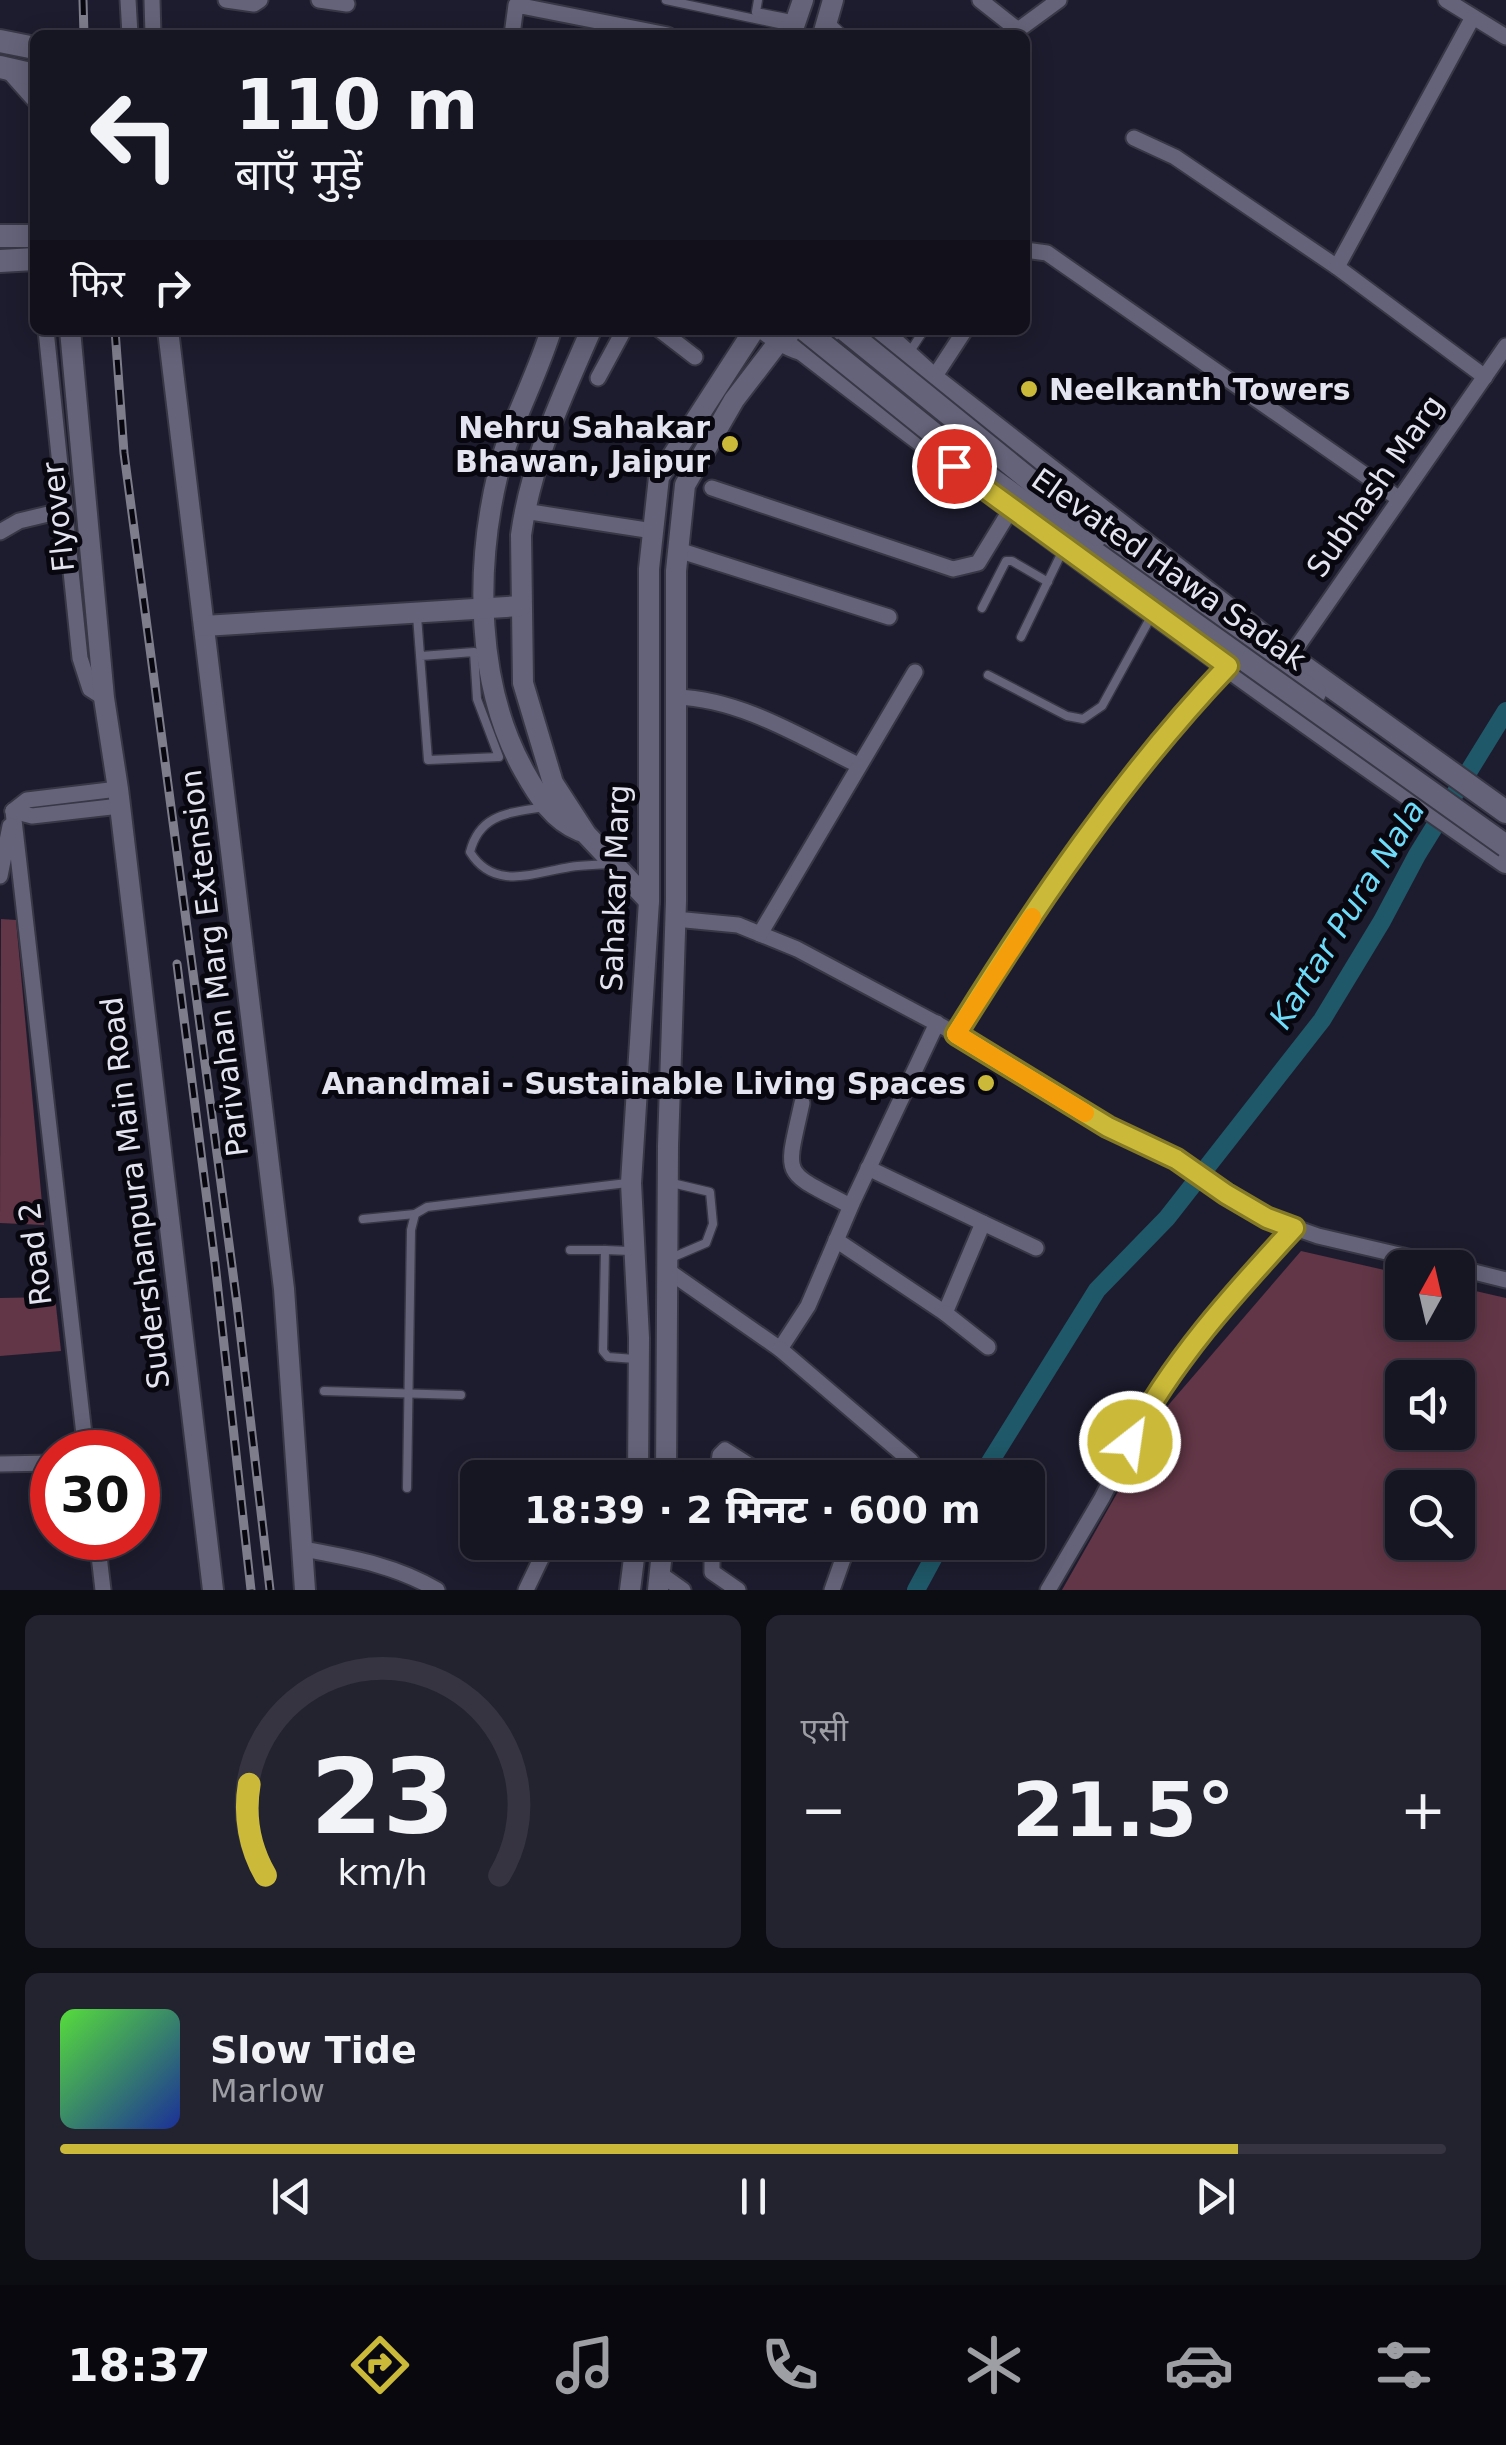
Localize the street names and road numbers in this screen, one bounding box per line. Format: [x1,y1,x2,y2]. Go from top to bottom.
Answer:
street label: Subhash Marg [1299,388,1451,584]
street label: Flyover [35,460,81,574]
street label: Elevated Hawa Sadak [1025,461,1313,677]
street label: Parivahan Marg Extension [173,767,255,1159]
street label: Sahakar Marg [594,784,636,992]
street label: Sudershanpura Main Road [94,995,176,1391]
street label: Road 2 [11,1200,59,1308]

